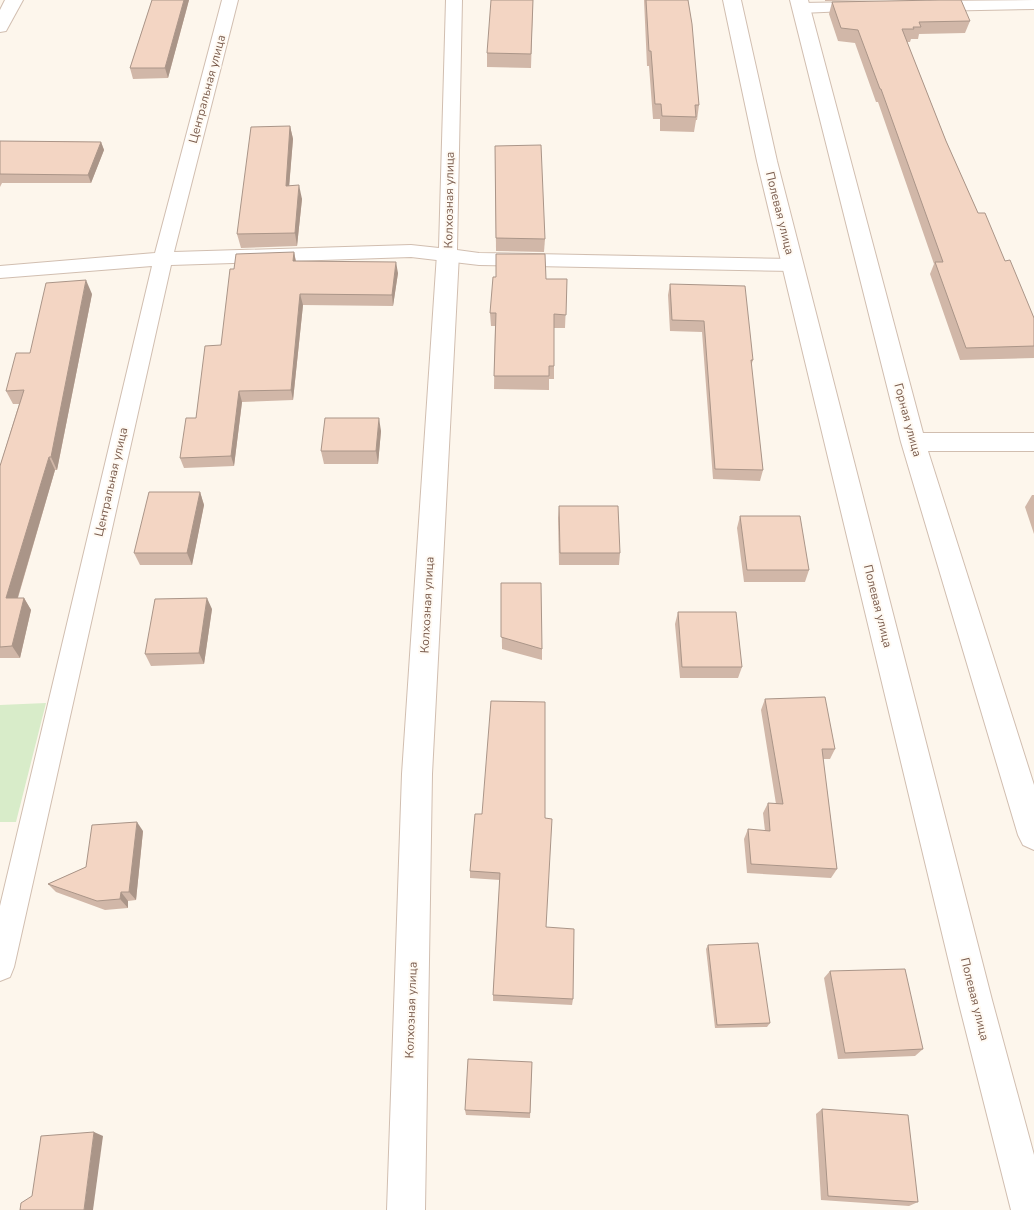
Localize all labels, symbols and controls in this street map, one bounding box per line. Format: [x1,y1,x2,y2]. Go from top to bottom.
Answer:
street label: Центральная улица [185,33,229,145]
street label: Колхозная улица [440,151,458,249]
street label: Полевая улица [762,170,798,256]
street label: Горная улица [891,381,925,459]
street label: Центральная улица [91,426,131,538]
street label: Колхозная улица [416,556,438,654]
street label: Полевая улица [860,563,896,649]
street label: Полевая улица [957,956,993,1042]
street label: Колхозная улица [401,961,421,1059]

